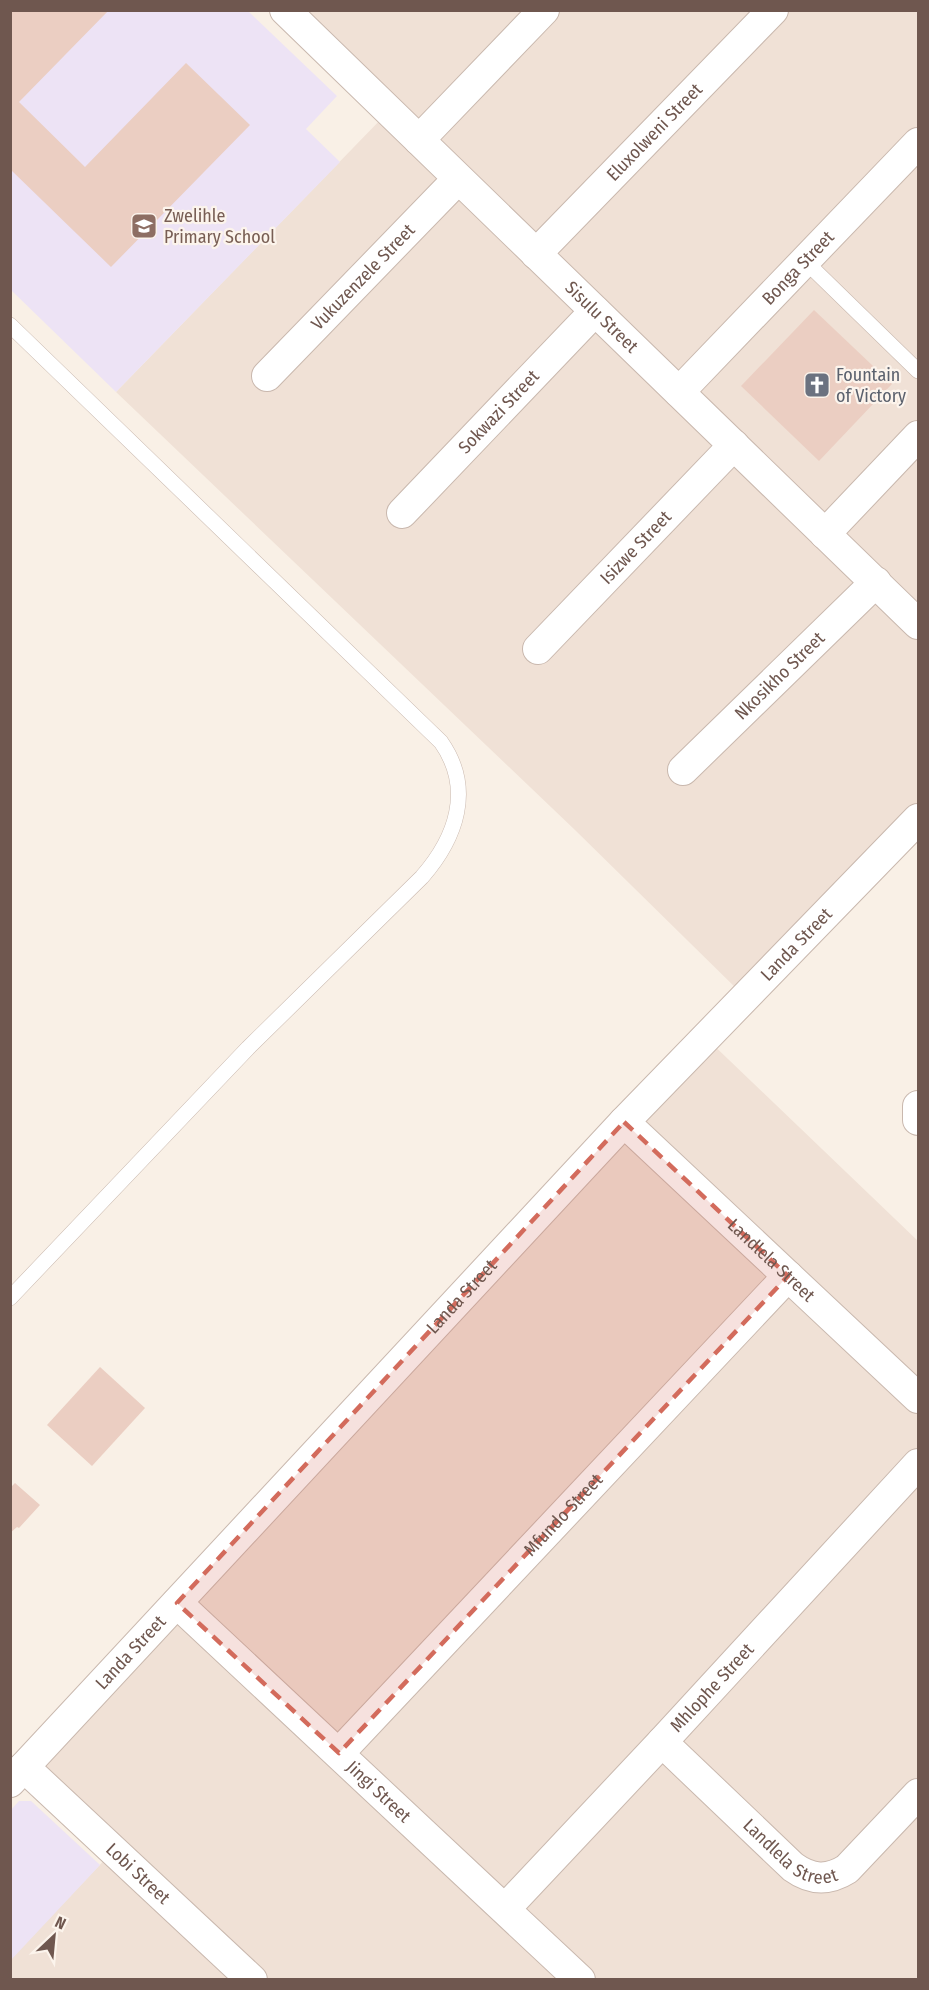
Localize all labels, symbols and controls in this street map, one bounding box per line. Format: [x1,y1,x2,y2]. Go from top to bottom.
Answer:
street label: Eluxolweni Street [602,78,707,186]
place label: Zwelihle Primary School [164,205,275,248]
school or university icon: Zwelihle Primary School [129,211,159,241]
street label: Vukuzenzele Street [307,219,420,335]
street label: Bonga Street [758,226,839,310]
street label: Sisulu Street [560,277,643,358]
place label: Fountain of Victory [836,364,906,407]
street label: Sokwazi Street [454,365,544,458]
church icon: Fountain of Victory [802,370,832,400]
street label: Isizwe Street [595,506,676,589]
street label: Nkosikho Street [730,627,829,724]
street label: Landa Street [756,903,837,985]
street label: Landlela Street [723,1214,820,1306]
street label: Landa Street [422,1255,501,1338]
street label: Mfundo Street [519,1469,607,1561]
street label: Landa Street [91,1611,170,1694]
street label: Mhlophe Street [666,1639,758,1737]
street label: Jingi Street [342,1756,416,1827]
street label: Landlela Street [739,1814,840,1889]
street label: Lobi Street [101,1838,175,1909]
north arrow [24,1906,84,1966]
text: N [52,1912,69,1934]

